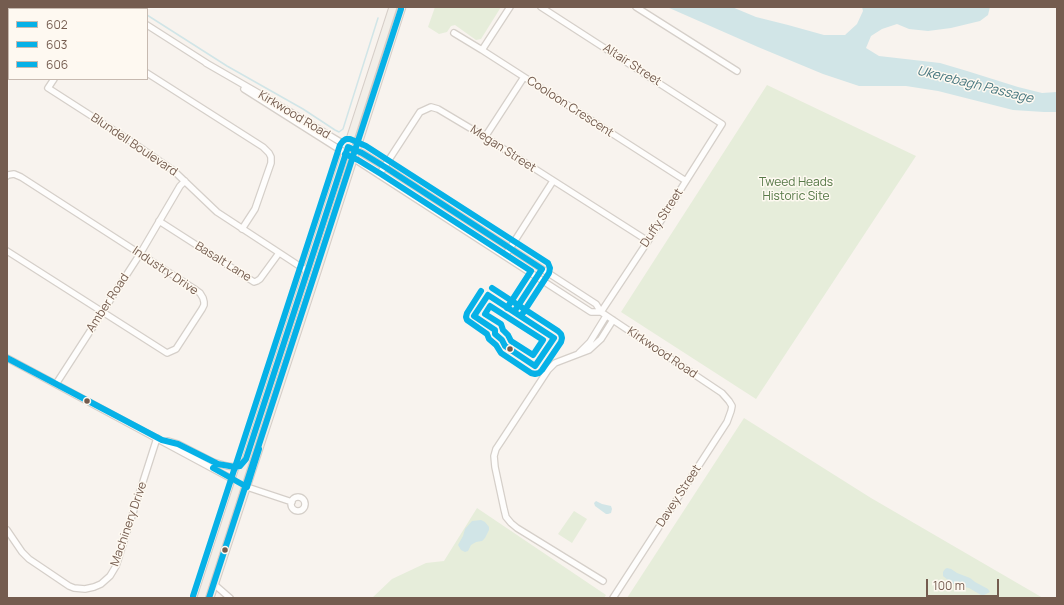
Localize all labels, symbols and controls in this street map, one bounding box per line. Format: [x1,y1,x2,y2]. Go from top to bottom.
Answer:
legend [8,8,148,80]
text: 602 [46,16,68,33]
text: 603 [46,36,67,53]
street label: Altair Street [600,41,664,89]
text: 606 [46,56,68,73]
water label: Ukerebagh Passage [915,63,1035,107]
street label: Cooloon Crescent [524,74,616,140]
street label: Kirkwood Road [255,88,333,142]
street label: Blundell Boulevard [88,111,180,179]
street label: Megan Street [467,122,539,176]
park label: Tweed Heads Historic Site [759,176,833,204]
street label: Duffy Street [638,186,686,250]
street label: Basalt Lane [192,239,254,285]
street label: Industry Drive [129,244,201,298]
street label: Amber Road [84,271,132,335]
street label: Kirkwood Road [624,324,700,382]
unlabelled marker [505,344,515,354]
unlabelled marker [82,396,92,406]
street label: Davey Street [654,462,704,530]
street label: Machinery Drive [108,480,150,568]
unlabelled marker [220,545,230,555]
scale bar [928,571,1001,597]
text: 100 m [933,577,965,594]

